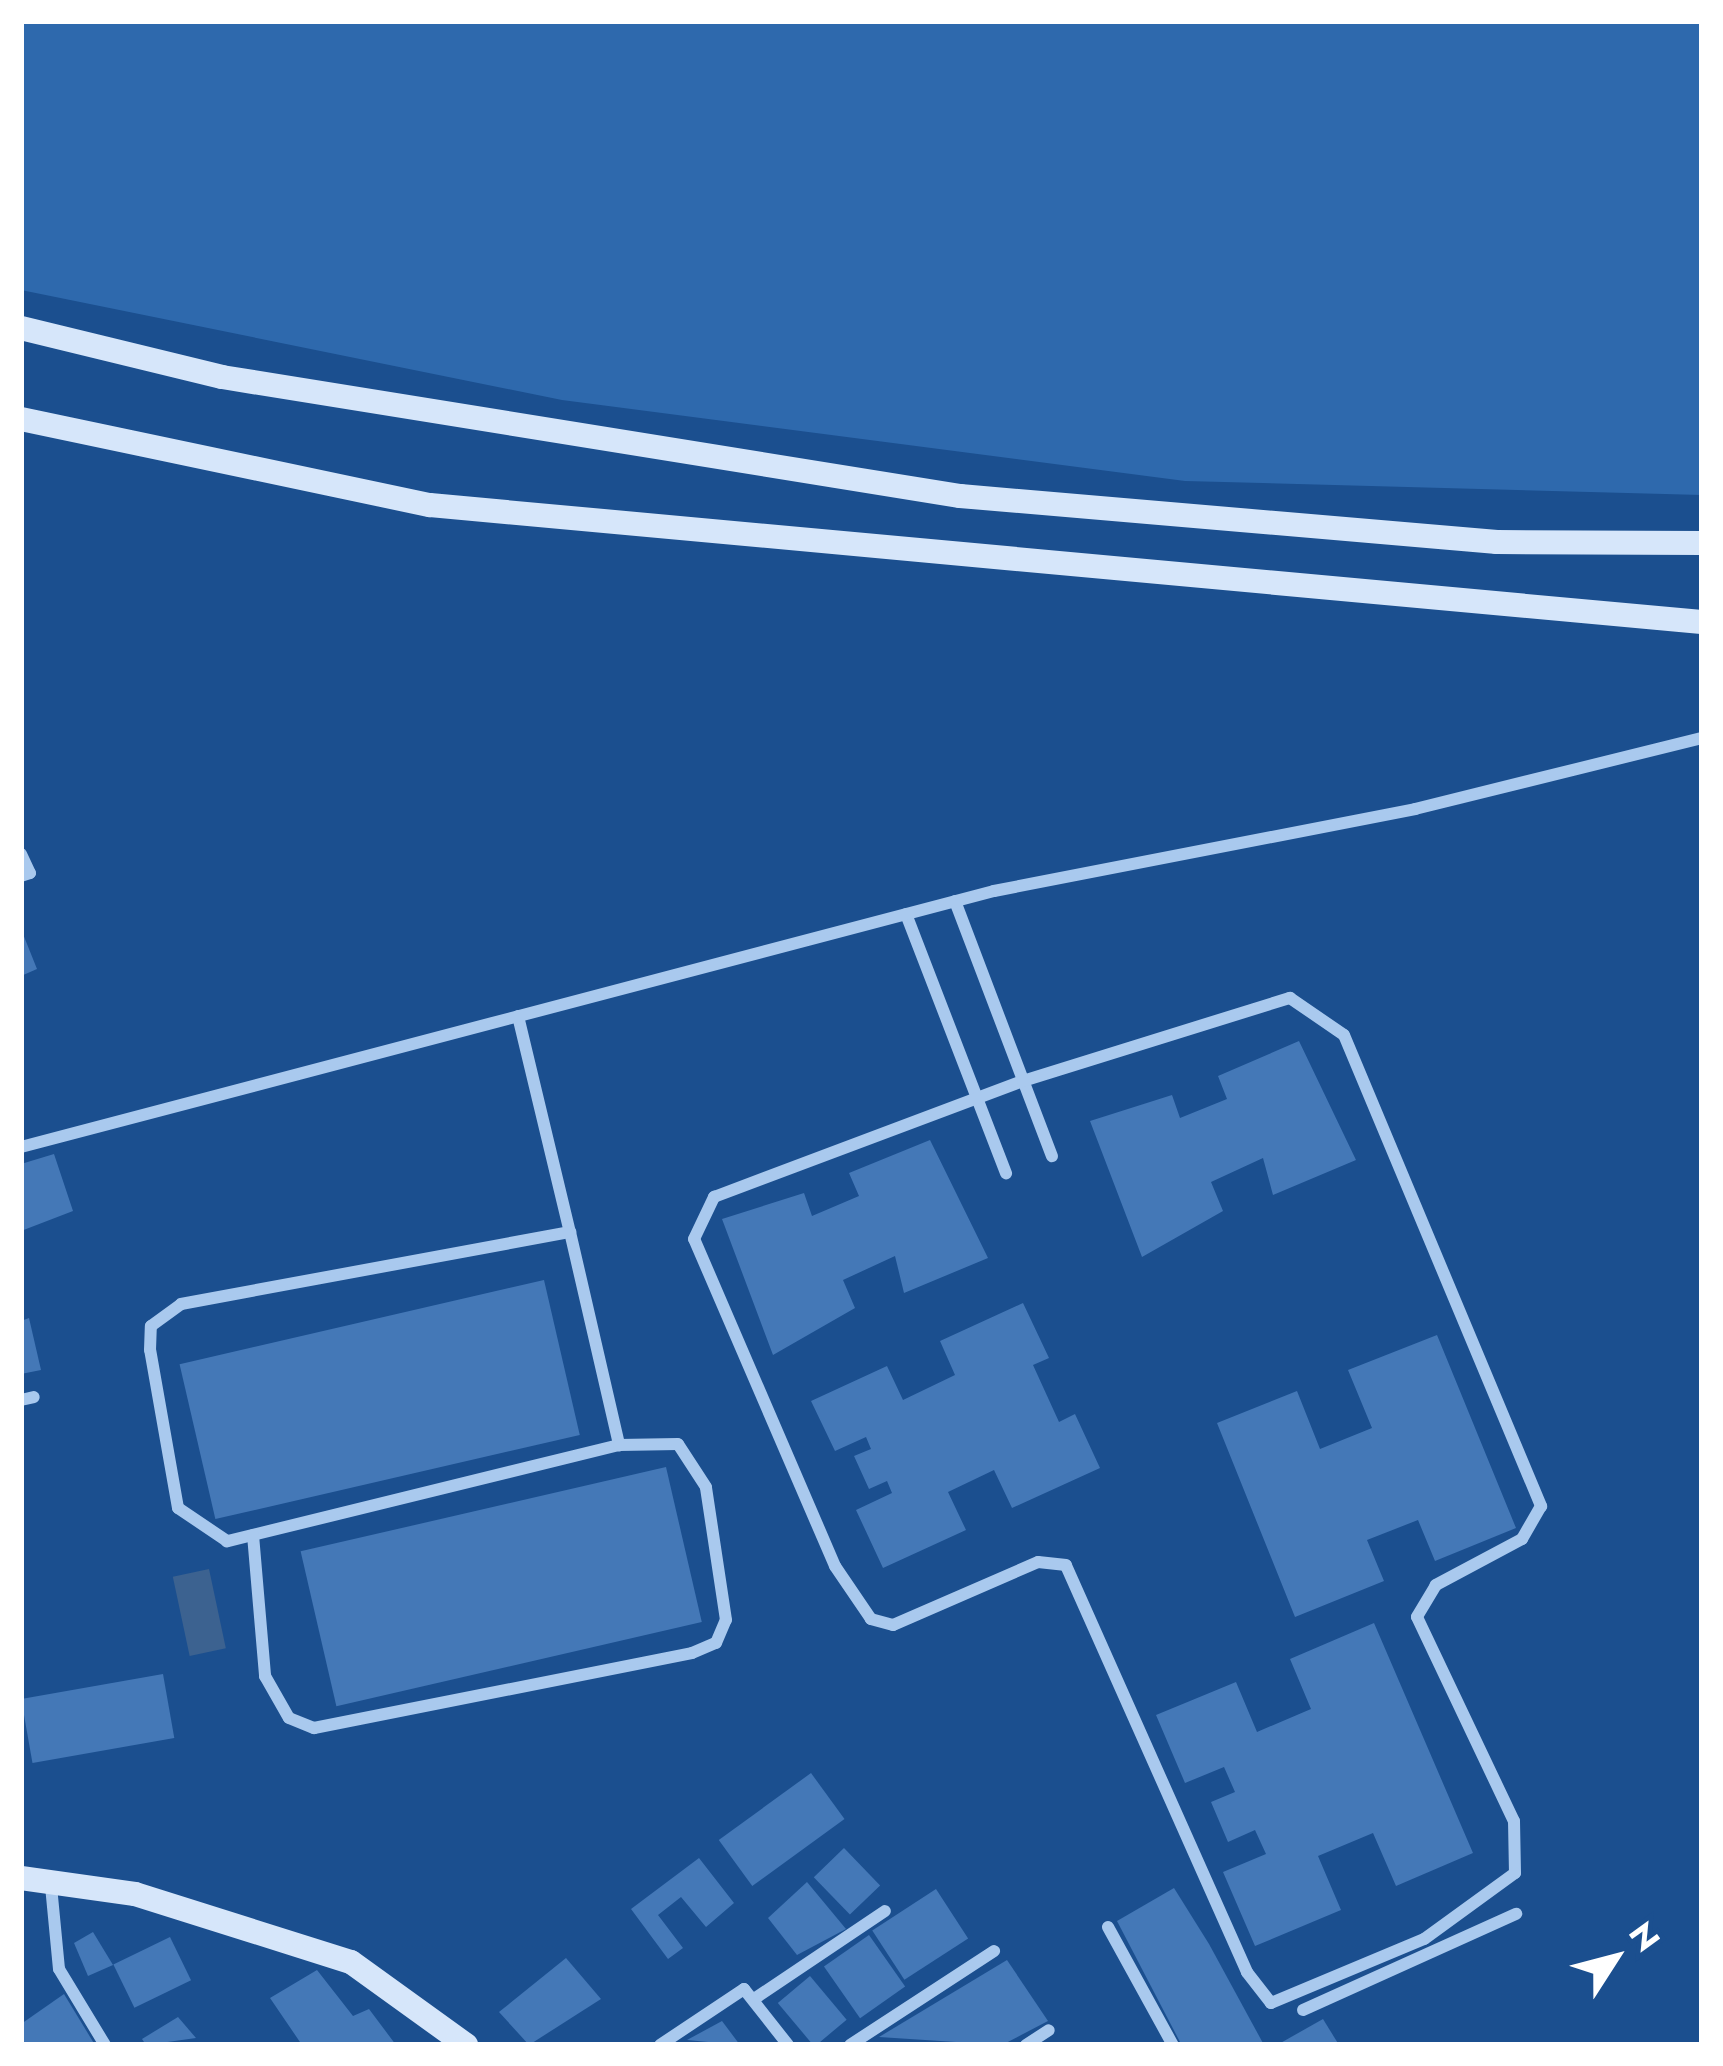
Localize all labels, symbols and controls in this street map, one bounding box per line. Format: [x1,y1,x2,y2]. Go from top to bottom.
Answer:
north arrow [1555,1898,1675,2018]
text: N [1618,1912,1671,1961]

